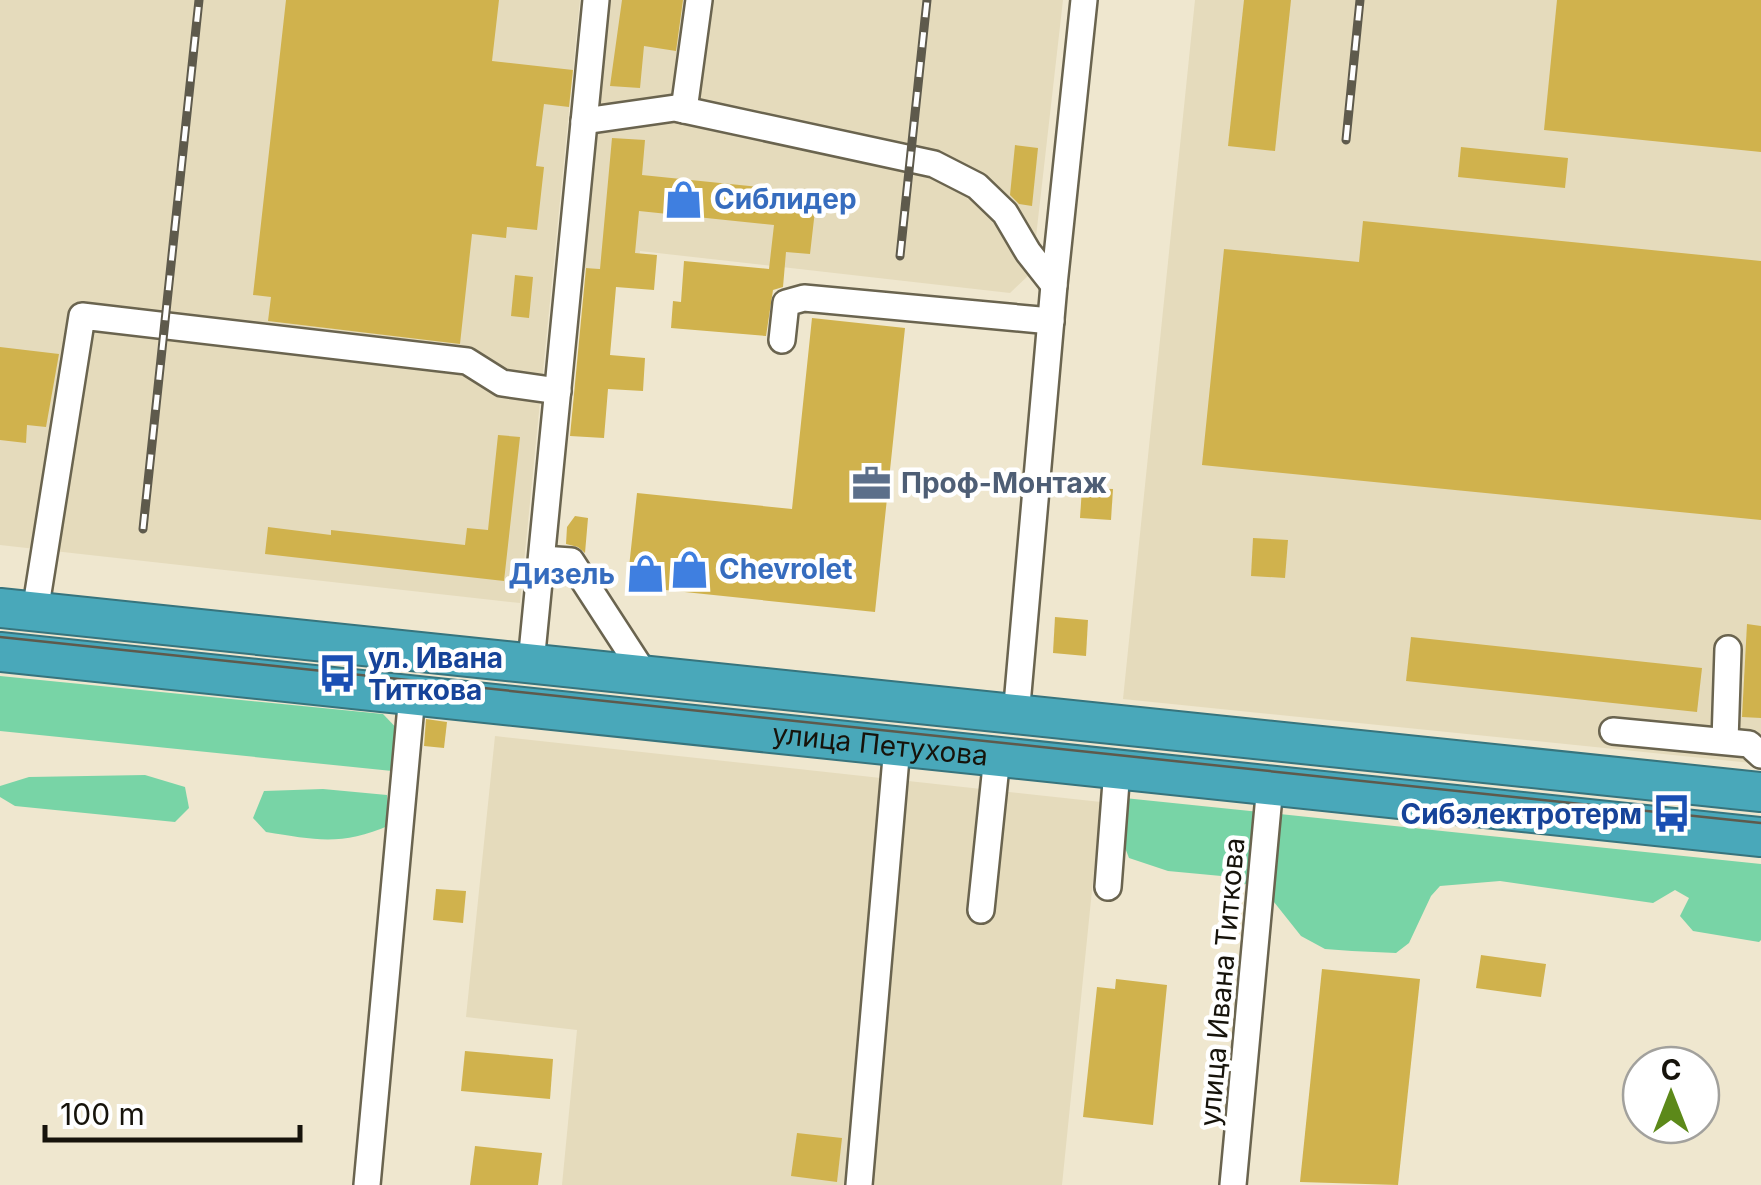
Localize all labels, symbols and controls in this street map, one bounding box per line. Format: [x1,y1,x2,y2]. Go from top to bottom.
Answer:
shop icon: Сиблидер [663,178,705,220]
place label: Сиблидер [714,182,857,216]
office icon: Проф-Монтаж [850,462,892,504]
place label: Проф-Монтаж [901,466,1107,500]
shop icon: Chevrolet [668,548,710,590]
place label: Chevrolet [719,552,853,586]
shop icon: Дизель [624,553,666,595]
place label: Дизель [509,557,615,591]
place label: ул. Ивана Титкова [368,641,503,707]
bus stop icon: ул. Ивана Титкова [317,653,359,695]
street label: улица Петухова [771,716,990,773]
bus stop icon: Сибэлектротерм [1651,793,1693,835]
place label: Сибэлектротерм [1400,797,1642,831]
street label: улица Ивана Титкова [1192,836,1252,1128]
north arrow [1621,1045,1721,1145]
text: С [1661,1053,1681,1087]
scale bar [45,1080,300,1142]
text: 100 m [60,1096,145,1132]

